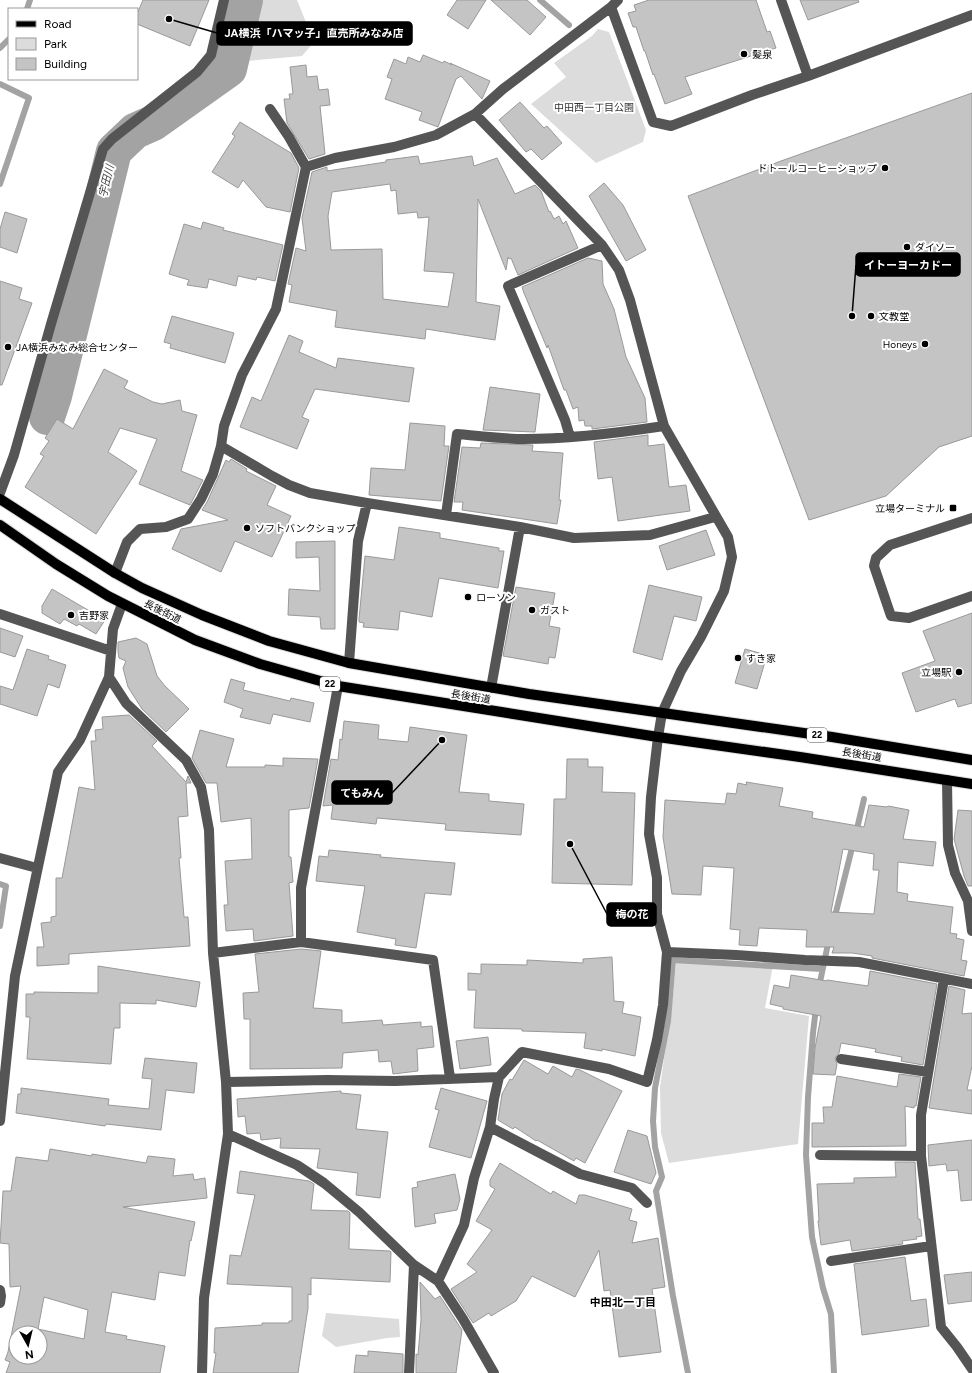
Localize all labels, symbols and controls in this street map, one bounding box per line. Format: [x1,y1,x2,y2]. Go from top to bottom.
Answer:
legend [8,8,138,80]
text: Road [44,17,72,31]
callout: JA横浜「ハマッ子」直売所みなみ店 [217,22,412,45]
text: JA横浜「ハマッ子」直売所みなみ店 [225,27,403,40]
text: Park [44,37,67,51]
place label: 髪泉 [752,48,773,61]
marker: 髪泉 [739,49,749,59]
text: Building [44,57,87,71]
park label: 中田西一丁目公園 [554,101,634,114]
place label: ドトールコーヒーショップ [757,162,877,175]
water label: 宇田川 [96,163,117,199]
marker: ドトールコーヒーショップ [880,163,890,173]
place label: ダイソー [915,241,955,254]
marker: ダイソー [902,242,912,252]
callout: イトーヨーカドー [856,253,960,276]
text: イトーヨーカドー [864,259,952,272]
place label: 文教堂 [879,310,909,323]
marker: 文教堂 [866,311,876,321]
place label: Honeys [883,338,917,351]
marker: Honeys [920,339,930,349]
place label: JA横浜みなみ総合センター [16,341,138,354]
marker: JA横浜みなみ総合センター [3,342,13,352]
place label: 立場ターミナル [875,502,945,515]
marker: 立場ターミナル [948,503,958,513]
place label: ソフトバンクショップ [255,522,356,535]
marker: ソフトバンクショップ [242,523,252,533]
place label: ローソン [476,591,516,604]
marker: ローソン [463,592,473,602]
street label: 長後街道 [142,597,184,626]
place label: ガスト [540,604,570,617]
marker: ガスト [527,605,537,615]
place label: 吉野家 [79,609,109,622]
marker: 吉野家 [66,610,76,620]
place label: すき家 [746,652,776,665]
marker: すき家 [733,653,743,663]
place label: 立場駅 [921,666,952,679]
marker: 立場駅 [954,667,964,677]
road number: 22 [320,677,340,691]
street label: 長後街道 [450,687,492,706]
road number: 22 [807,728,827,742]
street label: 長後街道 [841,745,883,764]
callout: てもみん [332,781,392,804]
text: てもみん [340,787,384,800]
callout: 梅の花 [607,903,656,926]
text: 梅の花 [616,908,649,921]
district label: 中田北一丁目 [590,1296,656,1309]
north arrow [8,1325,48,1365]
text: N [24,1347,34,1361]

